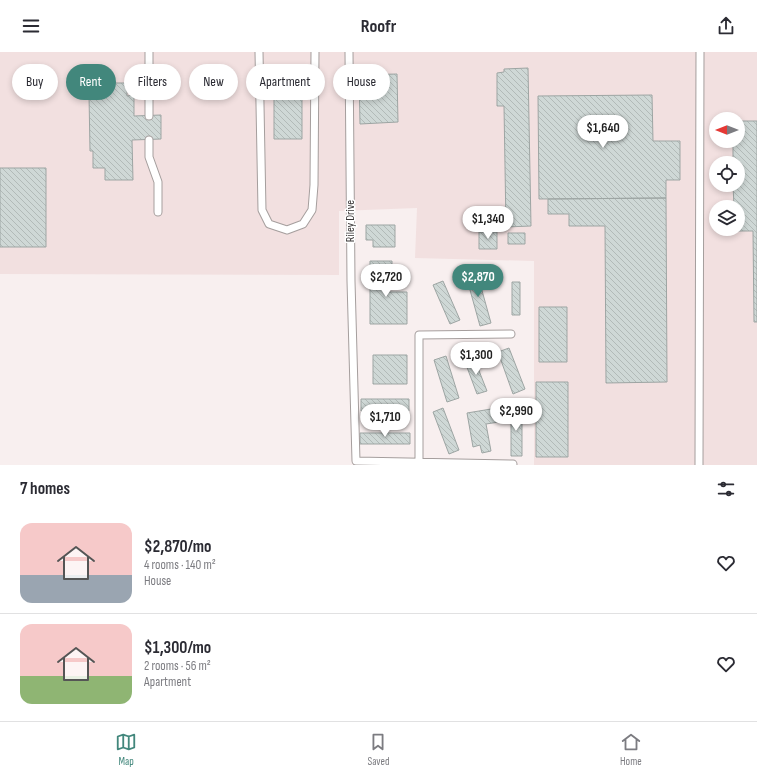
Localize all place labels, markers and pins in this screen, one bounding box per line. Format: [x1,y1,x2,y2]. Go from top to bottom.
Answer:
pin: $1,640 [570,115,636,149]
pin: $1,340 [455,206,521,240]
pin: $2,720 [353,264,419,298]
pin: $2,870 [445,264,511,298]
pin: $1,300 [443,342,509,376]
pin: $2,990 [483,398,549,432]
pin: $1,710 [352,404,418,438]

